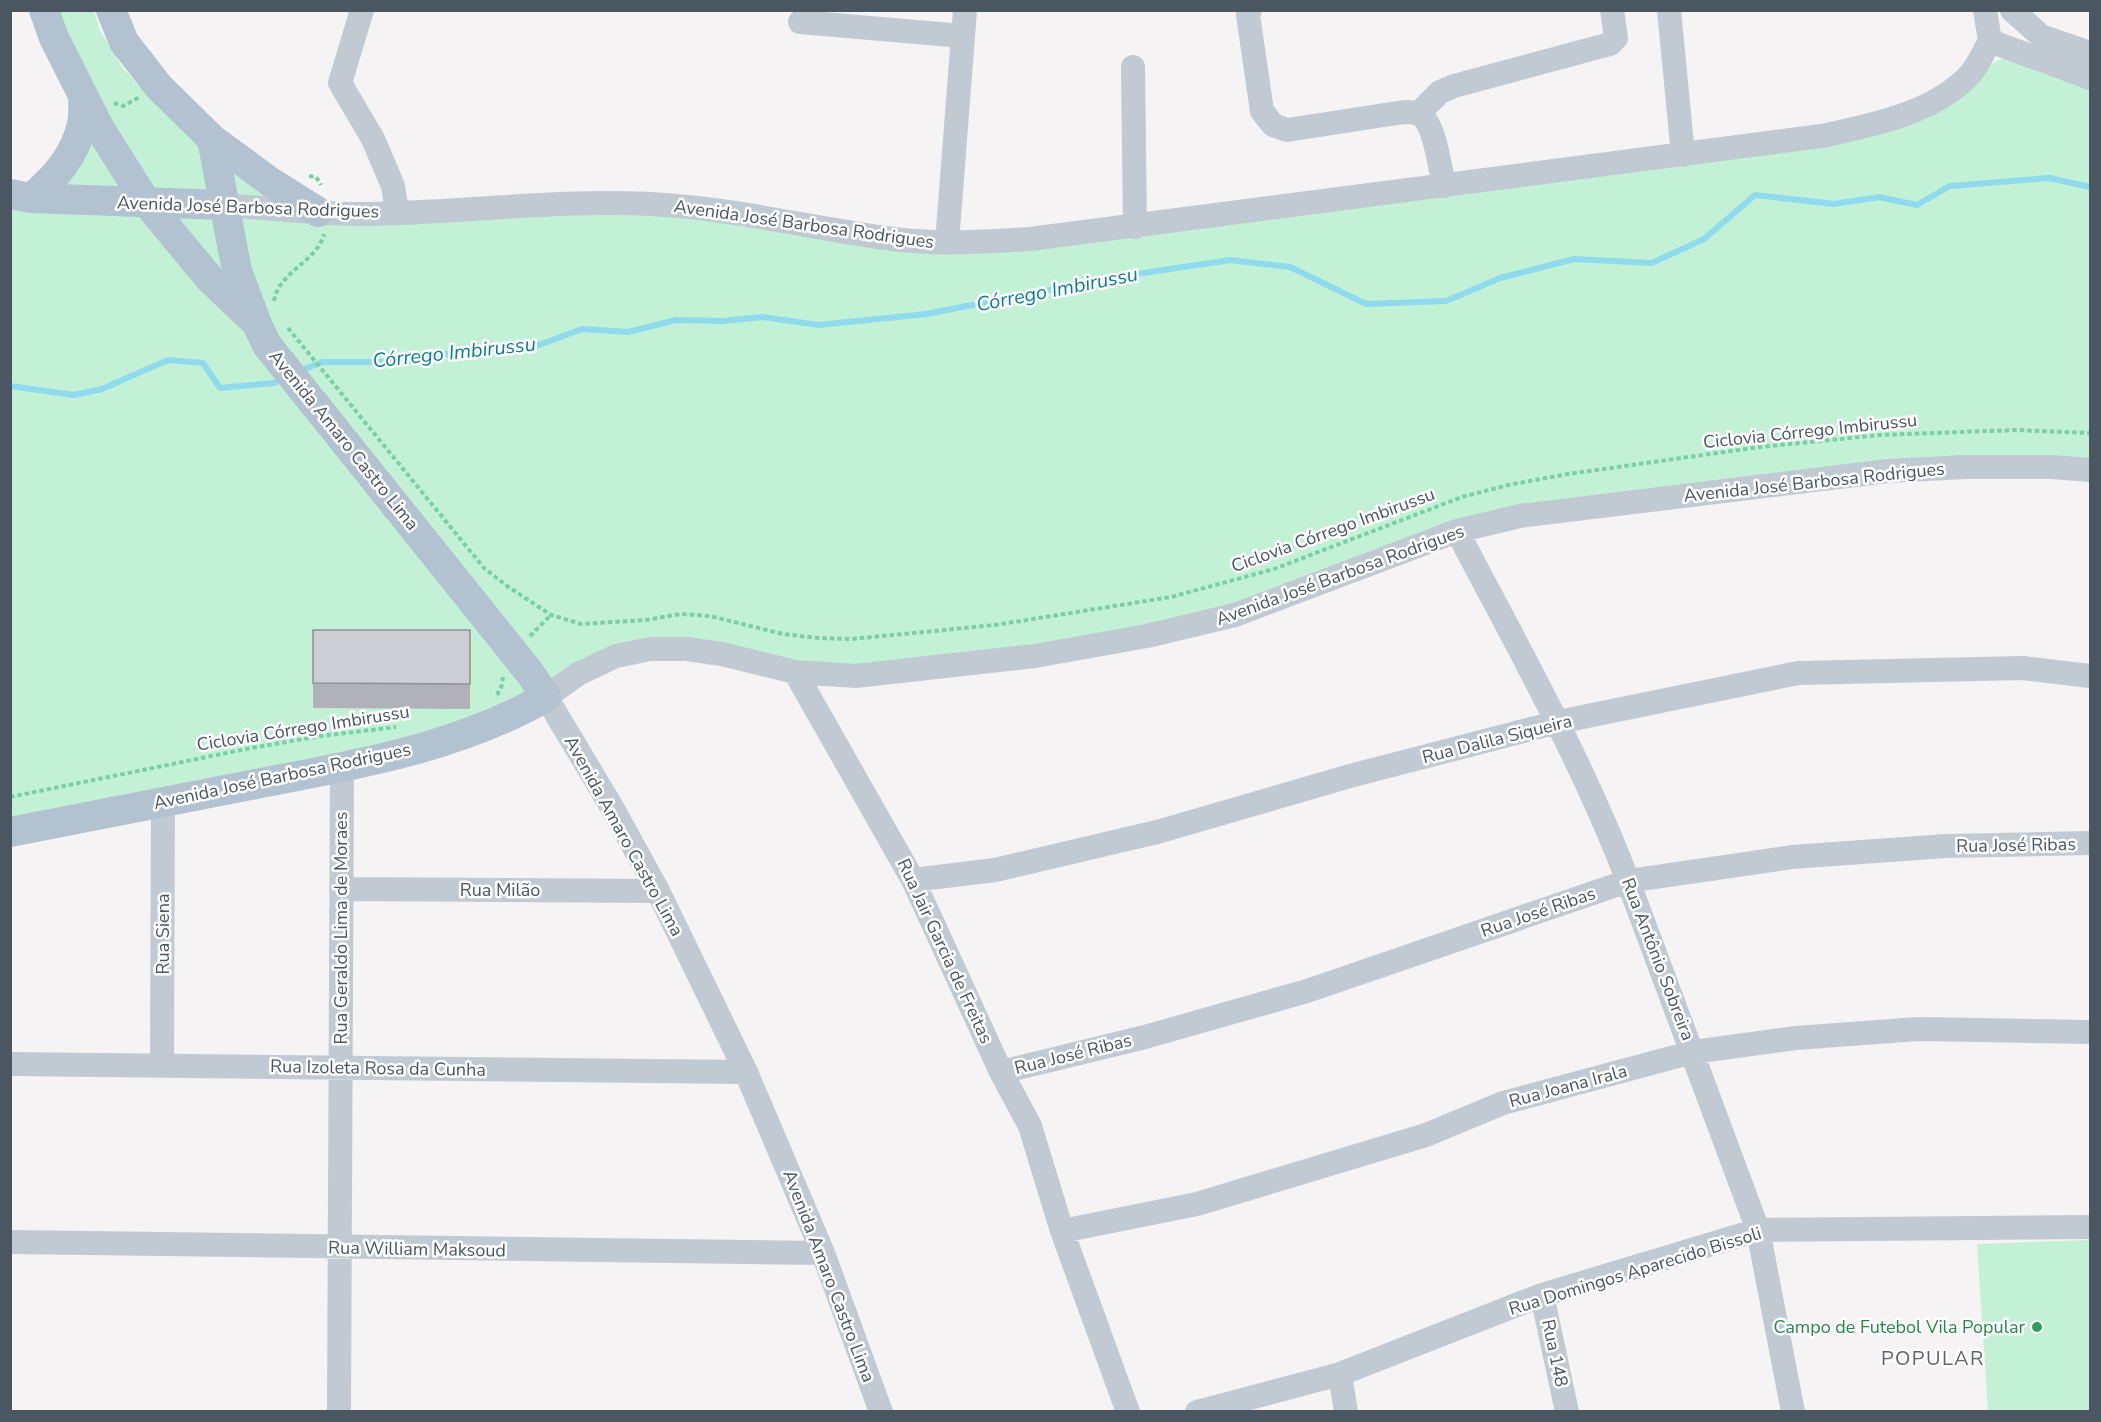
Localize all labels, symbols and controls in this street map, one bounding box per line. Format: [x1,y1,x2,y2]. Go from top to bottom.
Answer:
street label: Avenida José Barbosa Rodrigues [116,190,380,224]
street label: Avenida José Barbosa Rodrigues [672,194,936,254]
water label: Córrego Imbirussu [974,261,1140,318]
water label: Córrego Imbirussu [371,330,537,374]
street label: Avenida Amaro Castro Lima [264,345,424,535]
street label: Ciclovia Córrego Imbirussu [1702,408,1918,454]
street label: Avenida José Barbosa Rodrigues [1682,456,1946,508]
street label: Ciclovia Córrego Imbirussu [1228,482,1438,578]
street label: Avenida José Barbosa Rodrigues [1213,519,1467,631]
street label: Ciclovia Córrego Imbirussu [195,699,411,757]
street label: Rua Dalila Siqueira [1420,709,1574,769]
street label: Avenida Amaro Castro Lima [559,732,689,940]
street label: Avenida José Barbosa Rodrigues [151,737,413,815]
street label: Rua Geraldo Lima de Moraes [329,812,353,1044]
street label: Rua José Ribas [1956,832,2076,858]
street label: Rua Jair Garcia de Freitas [892,855,998,1047]
street label: Rua Antônio Sobreira [1616,874,1700,1044]
street label: Rua Milão [460,878,540,902]
street label: Rua José Ribas [1477,881,1599,943]
street label: Rua Siena [151,894,175,974]
street label: Rua José Ribas [1012,1028,1134,1080]
street label: Rua Izoleta Rosa da Cunha [270,1054,486,1082]
street label: Rua Joana Irala [1506,1059,1630,1113]
street label: Avenida Amaro Castro Lima [777,1166,881,1386]
street label: Rua Domingos Aparecido Bissoli [1506,1221,1764,1321]
street label: Rua William Maksoud [328,1235,506,1263]
place label: Campo de Futebol Vila Popular [1773,1315,2026,1339]
street label: Rua 148 [1536,1317,1574,1389]
marker: Campo de Futebol Vila Popular [2030,1320,2044,1334]
district label: POPULAR [1881,1345,1985,1372]

